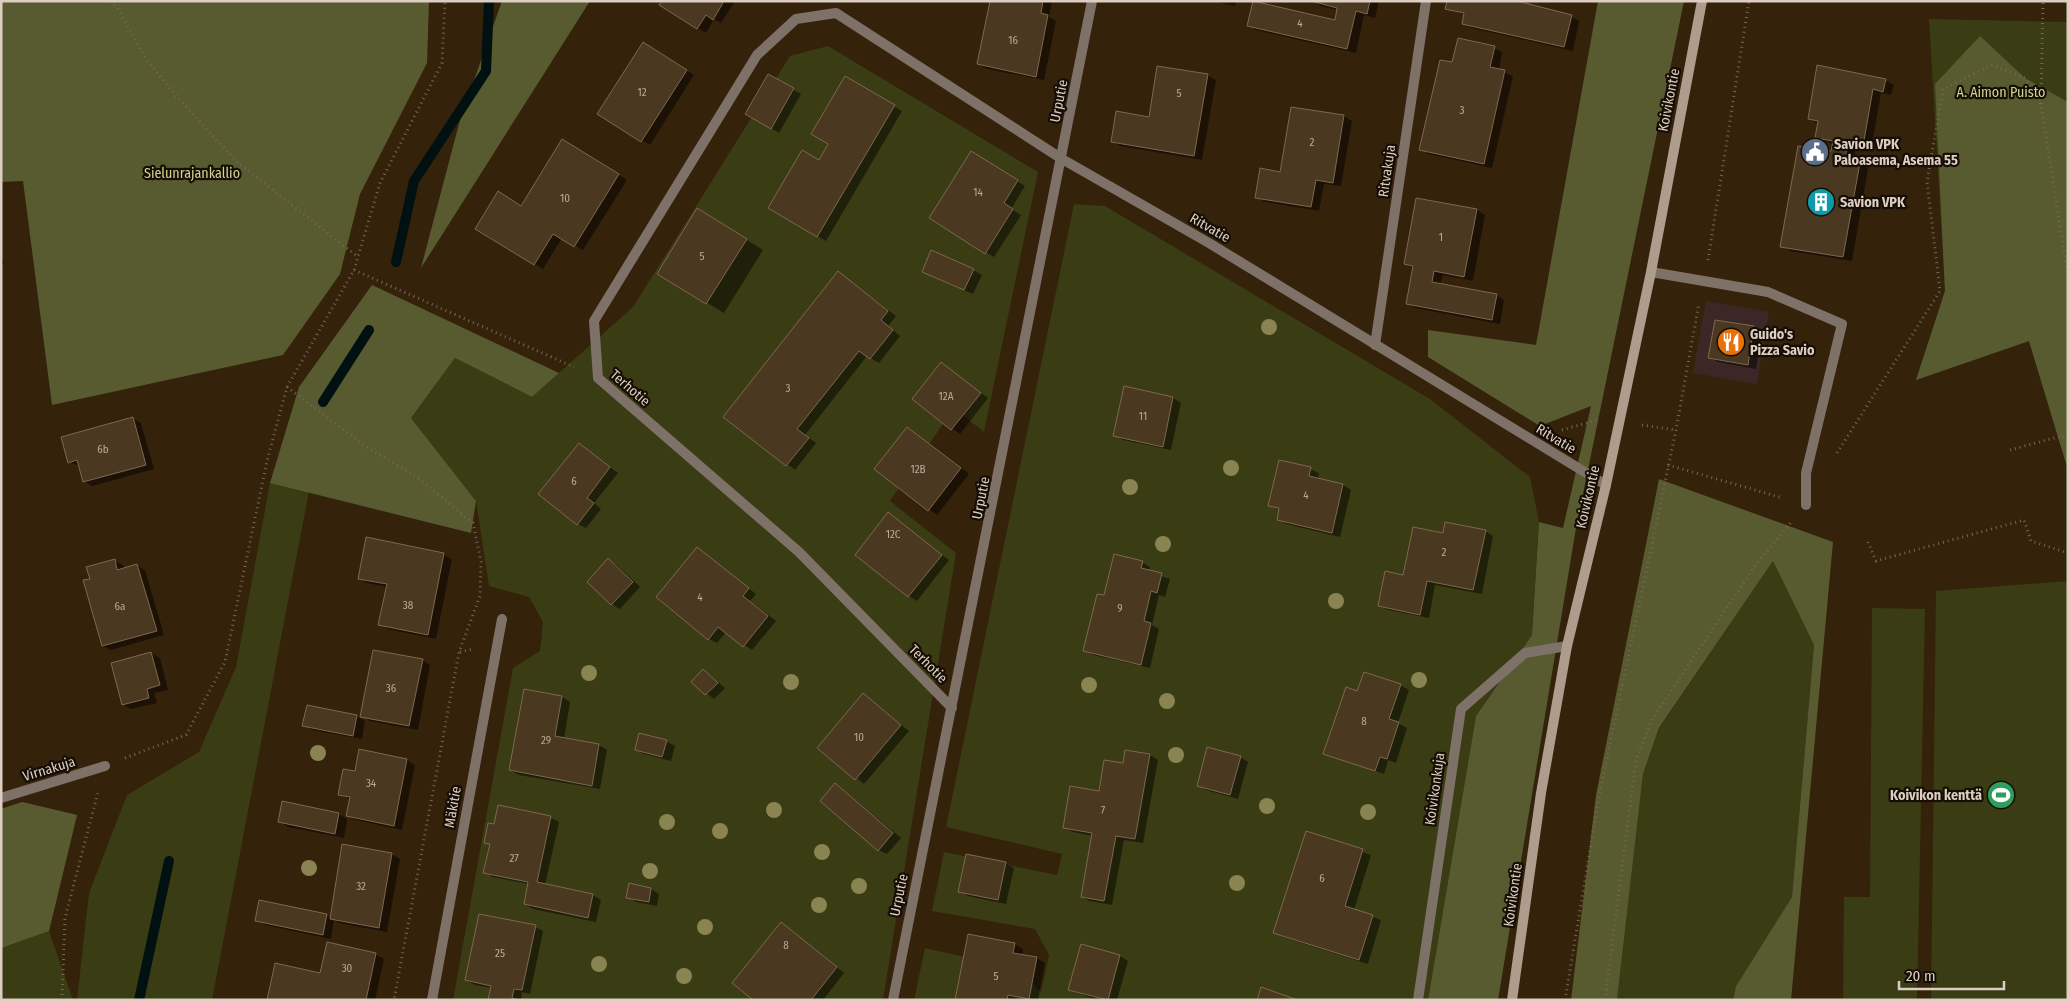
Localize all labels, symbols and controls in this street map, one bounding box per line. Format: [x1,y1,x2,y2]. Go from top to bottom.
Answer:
house number: 4 [1297,17,1303,30]
house number: 16 [1008,34,1018,47]
street label: Koivikontie [1655,67,1683,133]
street label: Urputie [1047,78,1071,124]
park label: A. Aimon Puisto [1957,84,2045,101]
house number: 12 [637,86,647,99]
house number: 5 [1176,87,1182,100]
house number: 3 [1460,104,1465,117]
house number: 2 [1310,136,1315,149]
place label: Savion VPK Paloasema, Asema 55 [1834,136,1958,169]
public building icon: Savion VPK Paloasema, Asema 55 [1800,137,1830,167]
street label: Ritvakuja [1375,144,1399,198]
park label: Sielunrajankallio [144,165,240,182]
house number: 14 [973,186,983,199]
building icon: Savion VPK [1806,187,1836,217]
house number: 10 [560,192,570,205]
place label: Savion VPK [1840,194,1906,211]
street label: Ritvatie [1187,210,1233,246]
house number: 1 [1439,231,1443,244]
house number: 5 [699,250,705,263]
place label: Guido's Pizza Savio [1750,326,1815,359]
restaurant icon: Guido's Pizza Savio [1716,327,1746,357]
street label: Terhotie [607,366,653,410]
house number: 3 [786,382,791,395]
house number: 12A [939,390,954,403]
house number: 11 [1139,410,1147,423]
street label: Ritvatie [1533,420,1579,458]
house number: 6b [97,443,109,456]
house number: 12B [910,463,926,476]
street label: Koivikontie [1573,464,1604,530]
house number: 6 [571,475,577,488]
street label: Urputie [969,475,993,521]
house number: 4 [1303,489,1309,502]
house number: 12C [886,528,901,541]
house number: 2 [1442,546,1447,559]
house number: 4 [697,591,703,604]
house number: 38 [403,599,414,612]
house number: 6a [115,600,125,613]
house number: 9 [1117,602,1123,615]
street label: Terhotie [905,641,951,687]
house number: 36 [386,682,397,695]
house number: 8 [1361,715,1367,728]
house number: 10 [854,731,864,744]
house number: 29 [541,734,551,747]
street label: Koivikonkuja [1421,751,1449,826]
street label: Virnakuja [21,753,77,785]
house number: 34 [366,777,377,790]
sports icon: Koivikon kenttä [1986,780,2016,810]
street label: Mäkitie [441,785,465,829]
place label: Koivikon kenttä [1890,787,1982,804]
house number: 7 [1101,804,1106,817]
house number: 27 [509,852,519,865]
street label: Koivikontie [1500,862,1526,928]
street label: Urputie [886,872,912,918]
house number: 6 [1319,872,1325,885]
house number: 32 [356,880,366,893]
house number: 8 [783,939,789,952]
house number: 25 [495,947,505,960]
scale bar [1899,958,2004,990]
house number: 30 [342,962,353,975]
text: 20 m [1906,967,1936,985]
house number: 5 [993,970,999,983]

